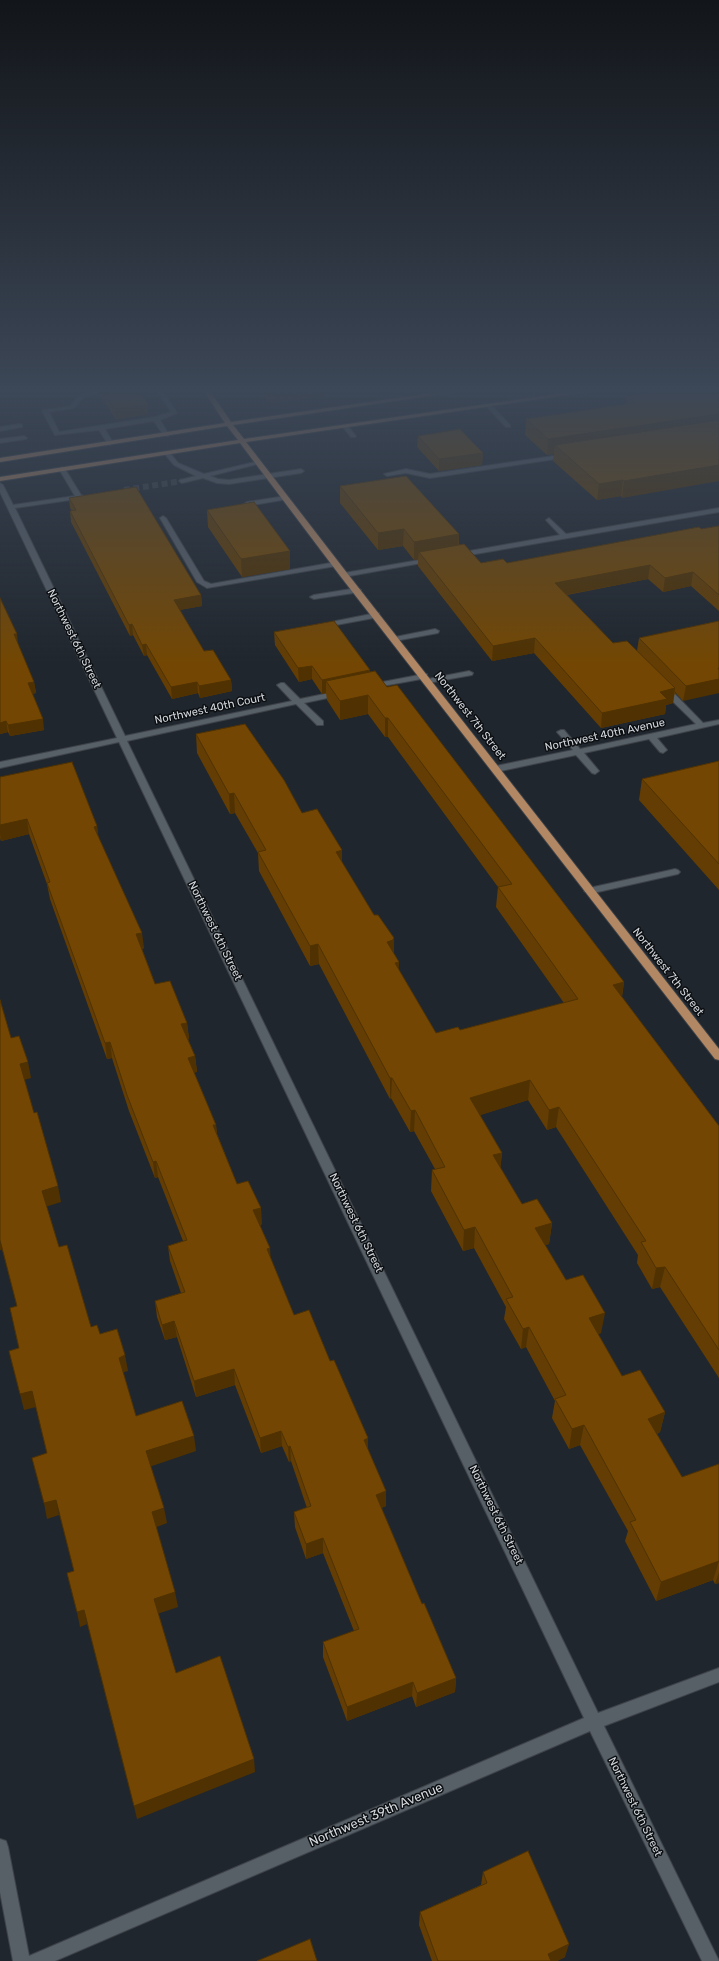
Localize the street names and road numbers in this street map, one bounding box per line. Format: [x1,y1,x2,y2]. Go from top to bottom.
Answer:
street label: Northwest 6th Street [44,587,104,691]
street label: Northwest 7th Street [432,670,508,762]
street label: Northwest 40th Court [153,691,267,727]
street label: Northwest 40th Avenue [544,716,666,754]
street label: Northwest 6th Street [185,879,245,983]
street label: Northwest 7th Street [630,926,706,1018]
street label: Northwest 6th Street [326,1171,386,1275]
street label: Northwest 6th Street [466,1463,526,1567]
street label: Northwest 6th Street [605,1755,665,1859]
street label: Northwest 39th Avenue [307,1780,445,1850]

